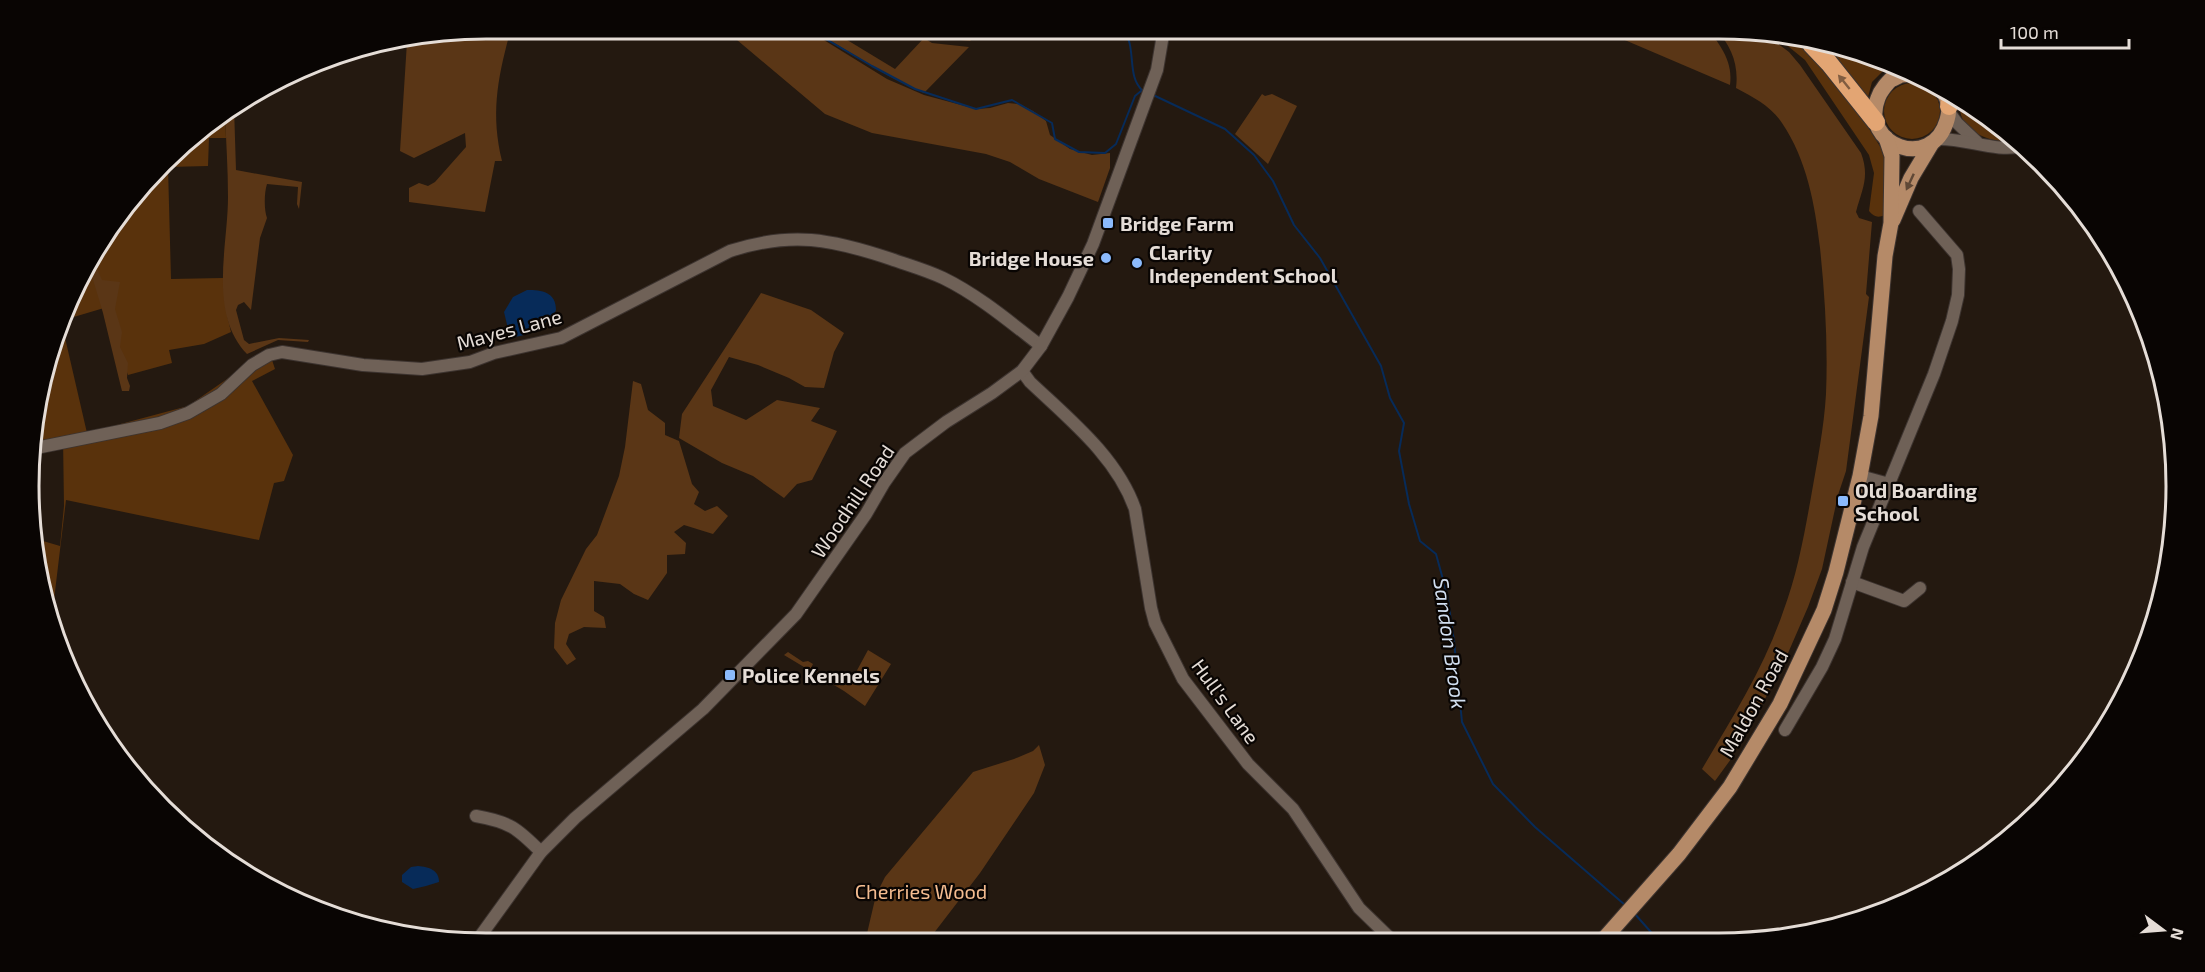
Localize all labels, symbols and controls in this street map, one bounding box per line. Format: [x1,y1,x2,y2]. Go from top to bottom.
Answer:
scale bar [2001,12,2128,50]
text: 100 m [2010,21,2059,43]
one-way arrow [1838,74,1851,90]
one-way arrow [1905,173,1914,190]
place label: Bridge Farm [1120,211,1234,235]
marker: Bridge Farm [1101,216,1115,230]
place label: Clarity Independent School [1149,240,1338,287]
place label: Bridge House [969,246,1094,270]
marker: Bridge House [1099,251,1113,265]
marker: Clarity Independent School [1130,256,1144,270]
street label: Mayes Lane [454,303,564,355]
street label: Woodhill Road [805,440,899,562]
place label: Old Boarding School [1855,478,1977,525]
marker: Old Boarding School [1836,494,1850,508]
water label: Sandon Brook [1429,576,1473,710]
street label: Maldon Road [1714,645,1792,761]
street label: Hull's Lane [1187,654,1265,748]
place label: Police Kennels [742,663,880,687]
marker: Police Kennels [723,668,737,682]
park label: Cherries Wood [855,879,987,903]
north arrow [2133,900,2193,960]
text: N [2167,926,2189,942]

